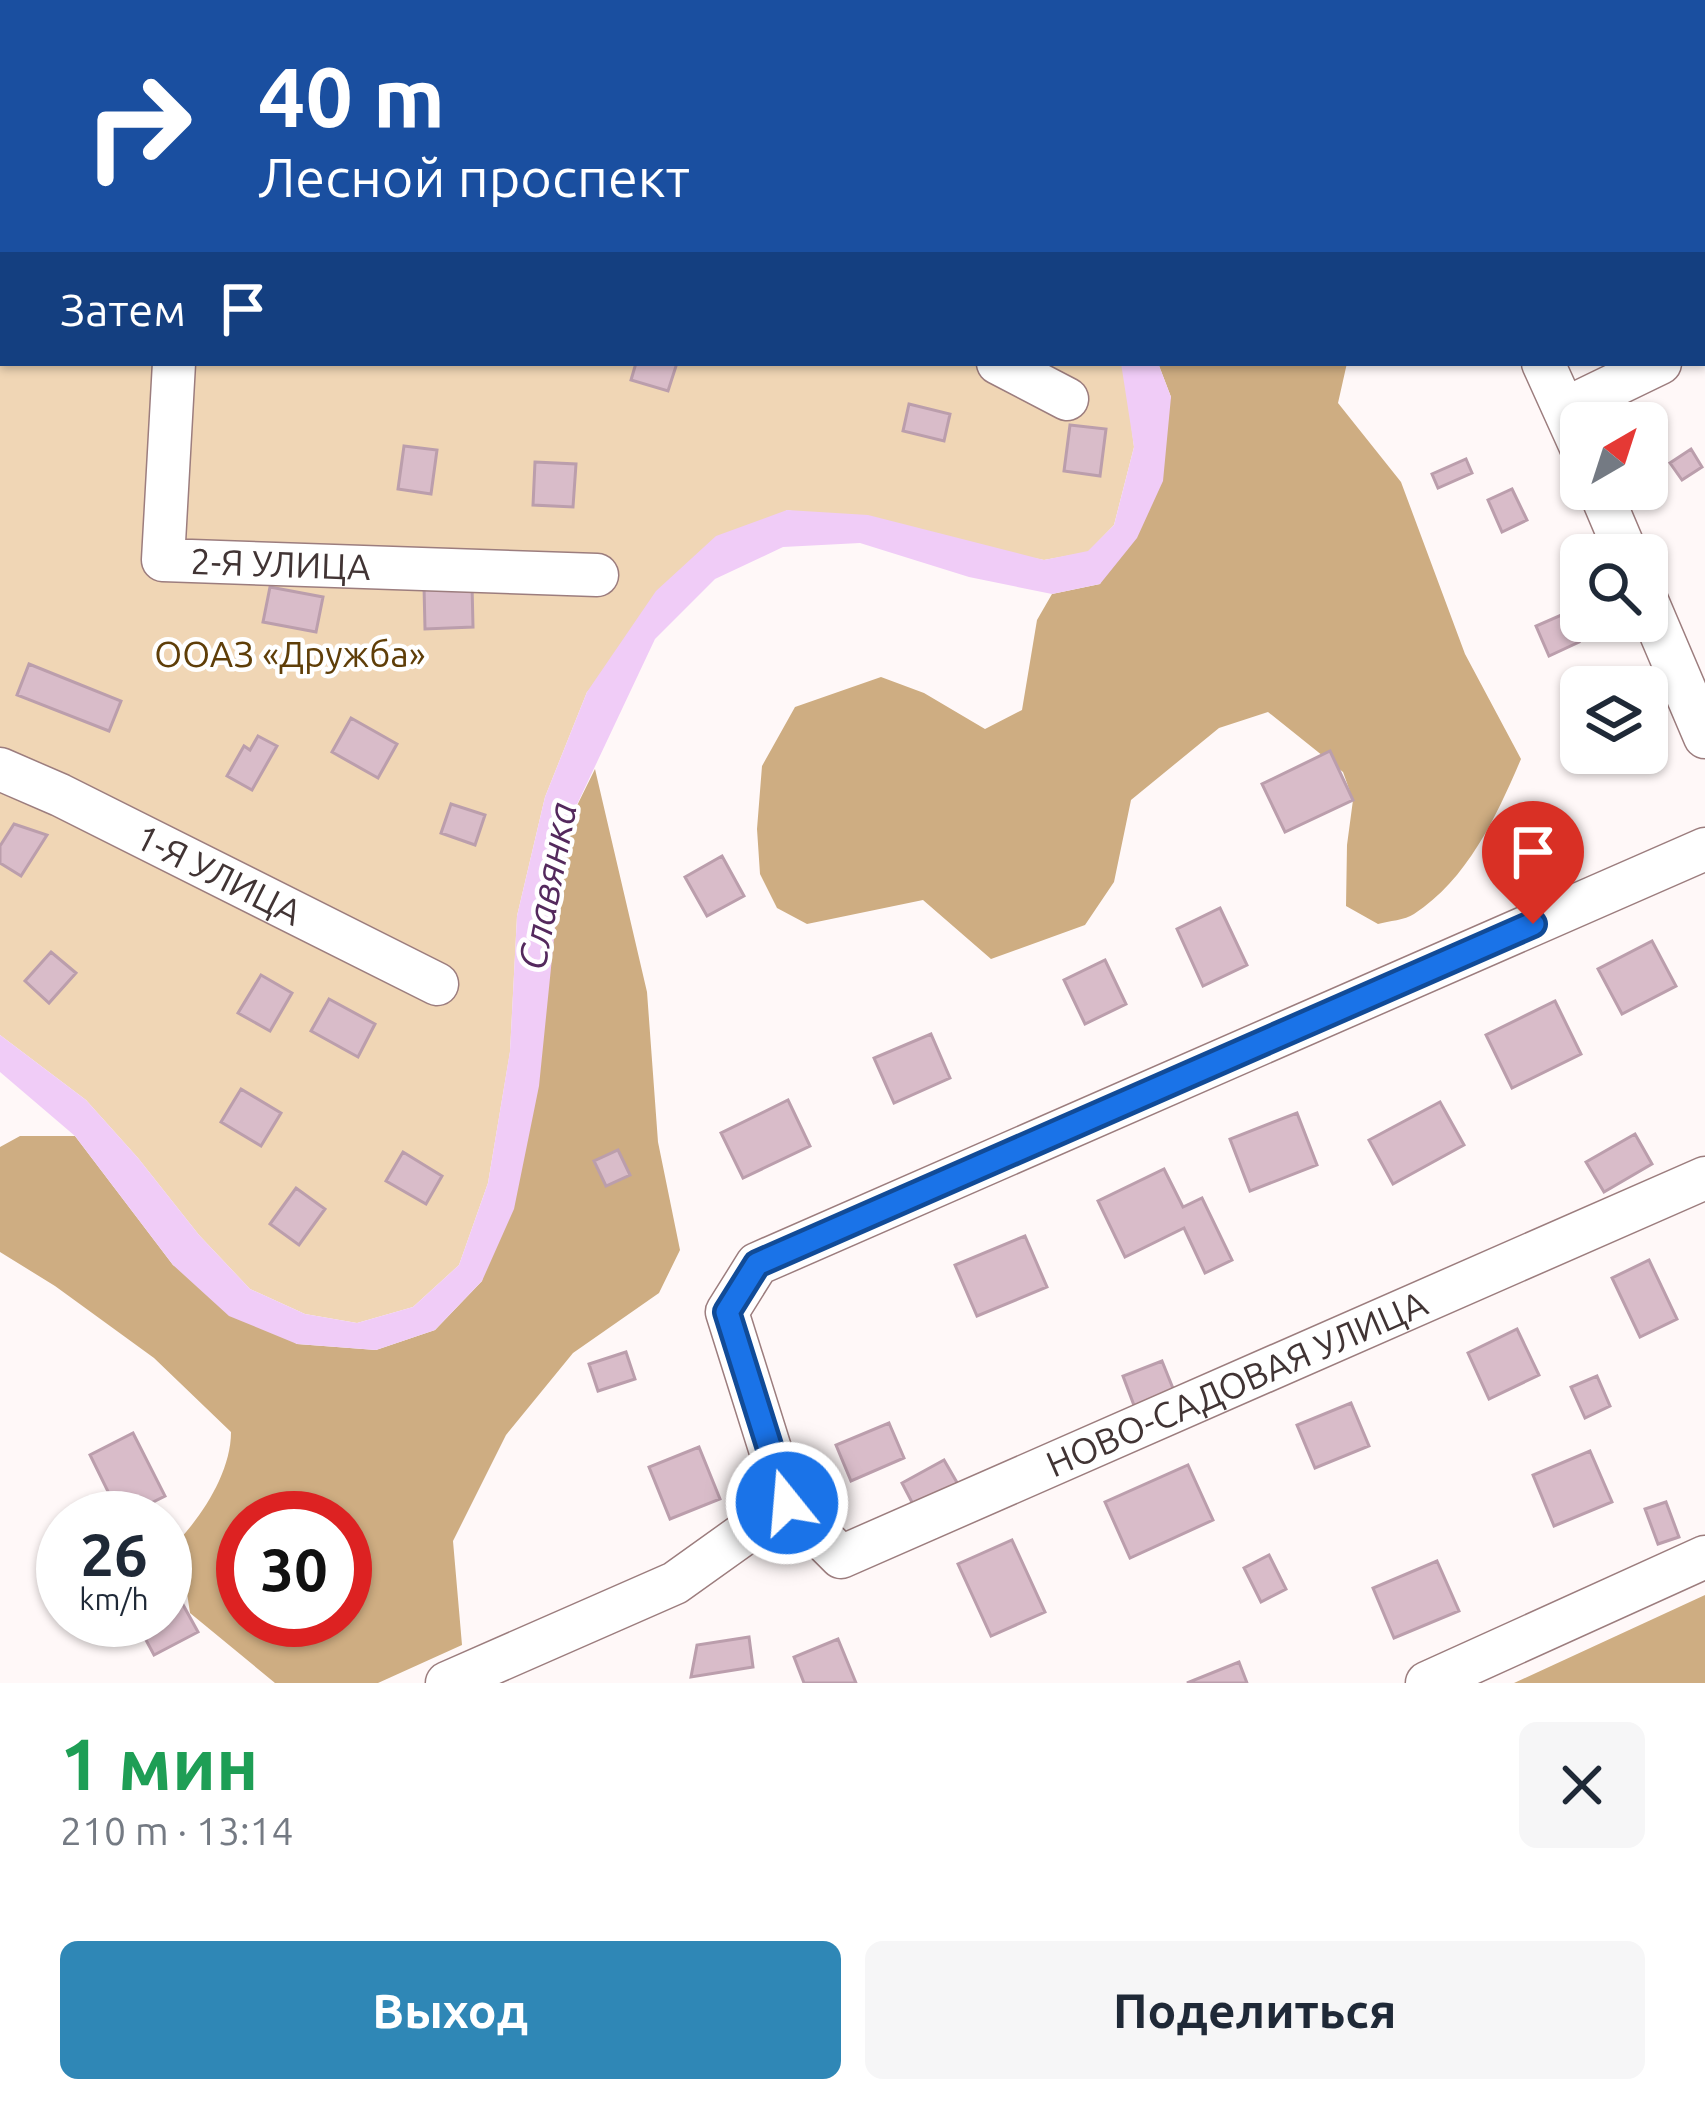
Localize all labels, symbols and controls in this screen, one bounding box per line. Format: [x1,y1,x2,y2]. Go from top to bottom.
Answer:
icon: right [60,48,216,204]
text: 40 m [258,49,445,143]
text: Лесной проспект [258,147,690,207]
icon: arrive [210,276,276,342]
text: Затем [60,284,186,335]
north arrow [1560,402,1668,510]
map controls [1560,402,1668,774]
button: search [1560,534,1668,642]
street label: 2-Я УЛИЦА [190,540,372,587]
park label: ООАЗ «Дружба» [154,633,426,674]
button: layers [1560,666,1668,774]
water label: Славянка [509,798,584,973]
pin [1482,801,1584,924]
street label: 1-Я УЛИЦА [129,815,309,933]
icon: arrive [1500,819,1566,885]
street label: НОВО-САДОВАЯ УЛИЦА [1040,1281,1434,1484]
position arrow [724,1440,850,1566]
speed limit sign: 30 [216,1491,372,1647]
text: 26 [80,1520,148,1587]
text: km/h [79,1582,149,1616]
button: close [1519,1722,1645,1848]
text: 1 мин [60,1723,259,1804]
text: 210 m · 13:14 [60,1809,294,1852]
button: Выход [60,1941,841,2079]
button: Поделиться [865,1941,1645,2079]

